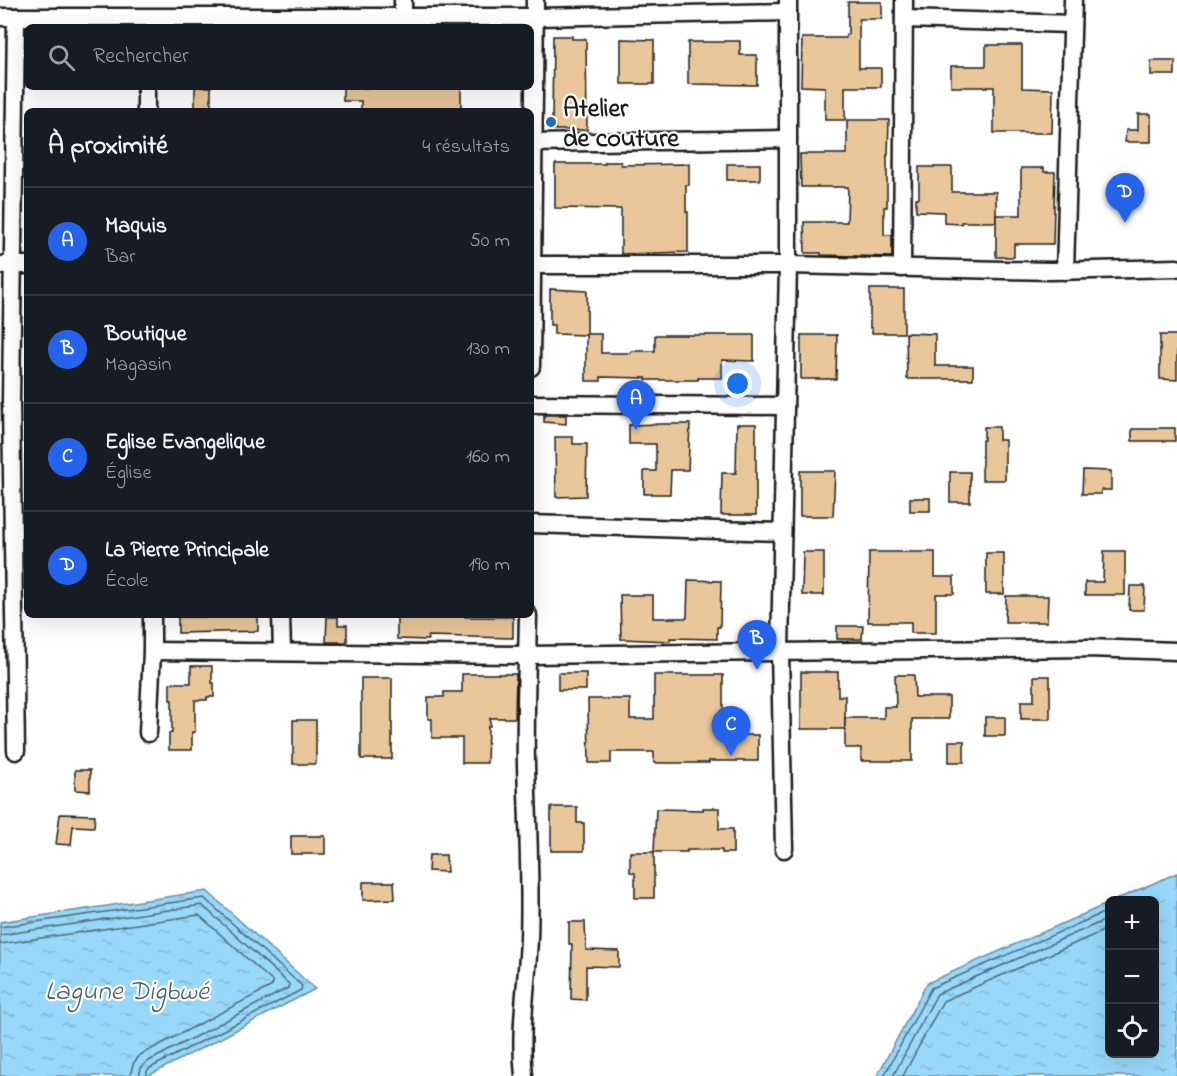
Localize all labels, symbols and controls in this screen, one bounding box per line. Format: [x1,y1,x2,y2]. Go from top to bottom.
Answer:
search box [24,24,534,90]
icon: search [45,41,78,74]
text: Rechercher [93,41,189,73]
place label: Atelier de couture [563,91,680,159]
marker: Atelier de couture [544,115,558,129]
text: À proximité [48,128,168,166]
text: 4 résultats [422,133,510,162]
pin: D [1106,174,1144,223]
text: Maquis [105,211,167,243]
text: A [61,227,74,256]
text: 50 m [469,227,510,256]
text: Bar [105,243,135,272]
text: Boutique [105,319,187,351]
text: B [61,335,74,364]
text: 130 m [466,335,510,364]
text: Magasin [105,351,171,380]
your location [723,369,752,398]
pin: A [616,380,656,430]
text: Eglise Evangelique [105,427,265,459]
text: C [62,443,73,472]
text: 160 m [466,443,510,472]
text: Église [105,459,151,488]
text: La Pierre Principale [105,535,269,567]
text: D [60,551,75,580]
text: 190 m [468,551,510,580]
text: École [105,567,148,596]
pin: B [738,620,777,670]
pin: C [712,706,750,756]
map controls [1105,896,1159,1058]
button: + [1105,896,1159,950]
button: − [1105,950,1159,1004]
water label: Lagune Digbwé [45,973,211,1013]
button: locate [1105,1004,1159,1058]

